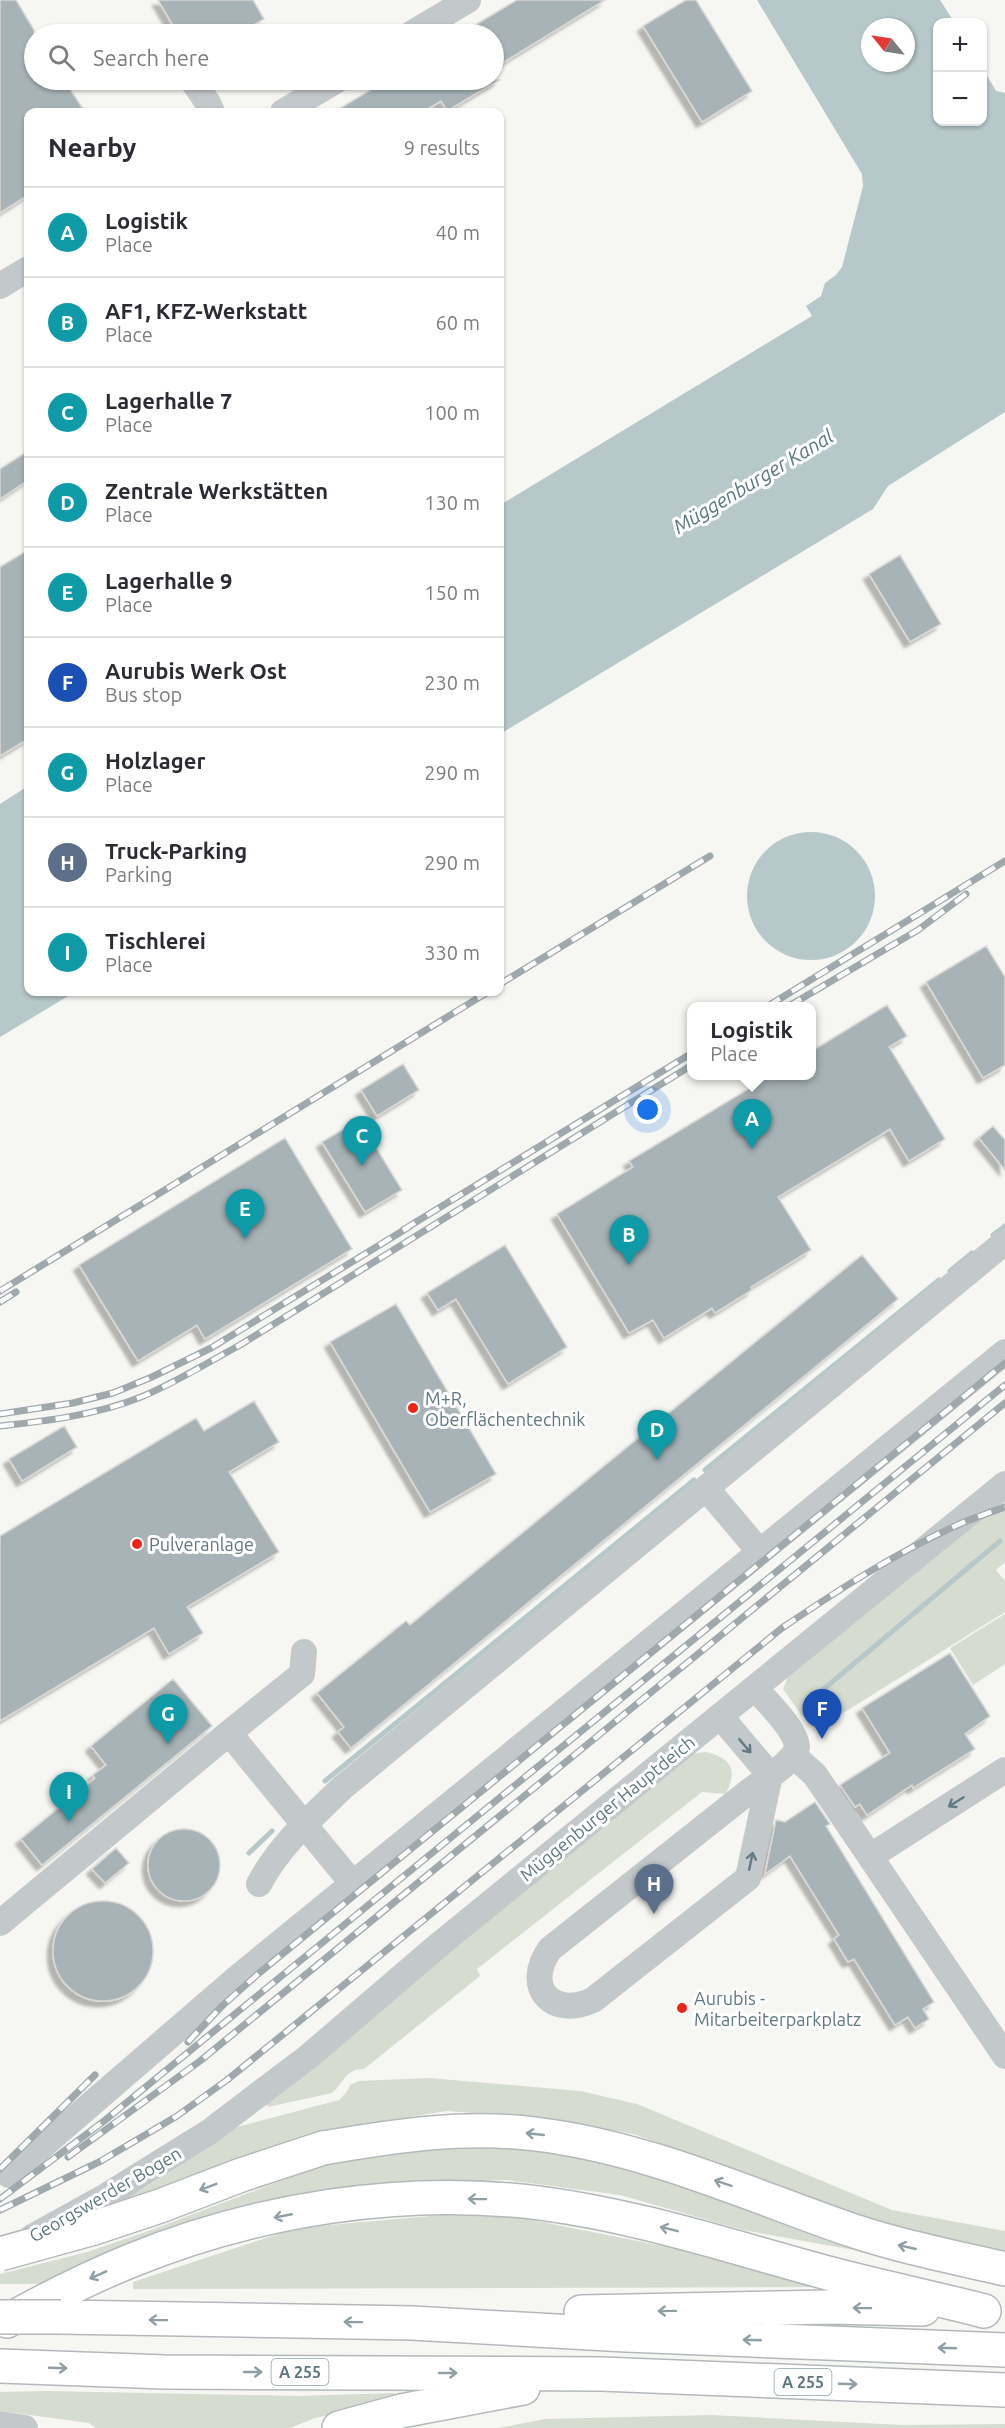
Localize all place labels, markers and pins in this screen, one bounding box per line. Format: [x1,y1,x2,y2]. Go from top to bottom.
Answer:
pin: A [732,1100,771,1149]
pin: C [342,1116,382,1166]
pin: E [226,1190,264,1239]
pin: B [610,1216,648,1265]
place label: M+R, Oberflächentechnik [425,1388,585,1429]
marker: M+R, Oberflächentechnik [406,1401,420,1415]
pin: D [638,1410,676,1460]
place label: Pulveranlage [149,1534,254,1554]
marker: Pulveranlage [130,1537,144,1551]
pin: F [802,1690,842,1739]
pin: G [148,1694,188,1744]
pin: I [50,1772,88,1822]
pin: H [634,1864,674,1914]
place label: Aurubis - Mitarbeiterparkplatz [694,1988,861,2029]
marker: Aurubis - Mitarbeiterparkplatz [675,2001,689,2015]

